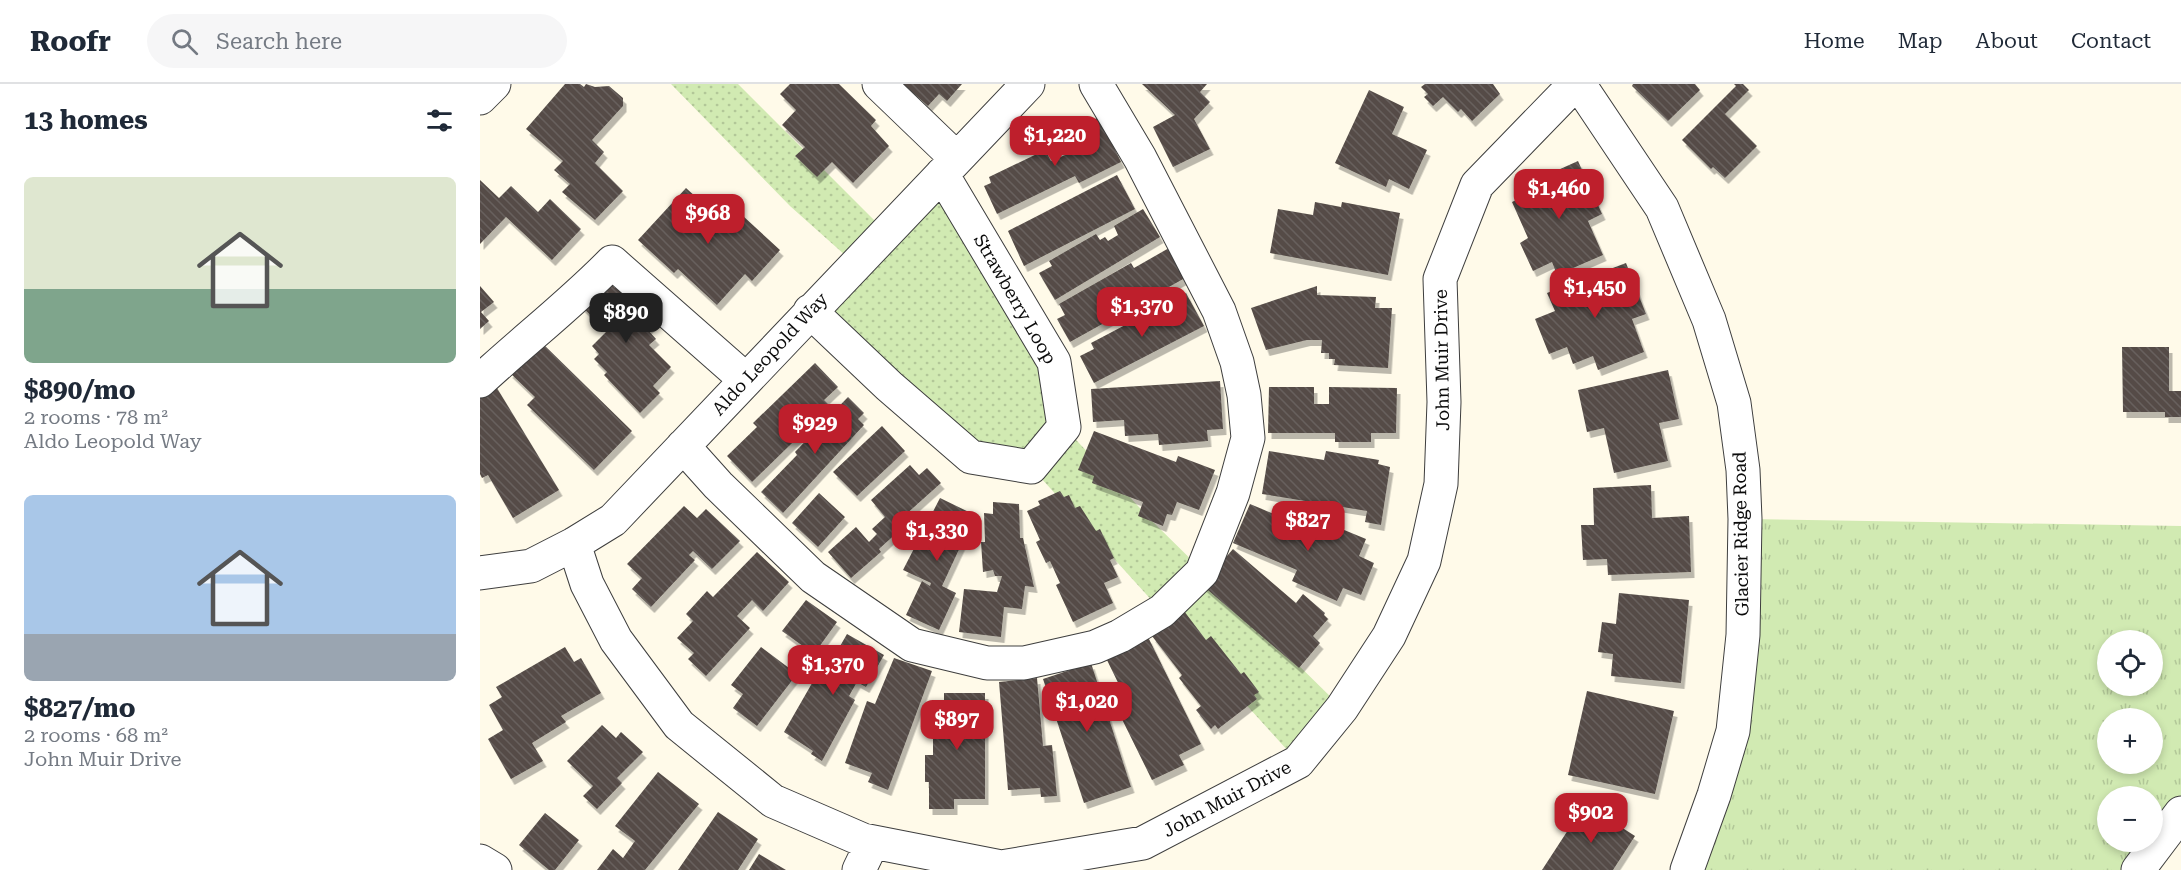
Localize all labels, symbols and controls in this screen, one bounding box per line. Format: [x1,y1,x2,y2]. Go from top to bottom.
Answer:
search box [147,14,567,68]
text: Roofr [30,25,111,58]
icon: search [168,25,201,58]
text: Search here [216,29,342,54]
text: Home [1804,29,1865,53]
text: Map [1898,29,1943,53]
text: About [1976,29,2038,53]
text: Contact [2071,29,2151,53]
icon: filters [423,104,456,137]
text: 13 homes [24,105,148,135]
pin: $1,220 [1006,116,1104,167]
text: $1,220 [1024,123,1086,147]
pin: $1,460 [1510,169,1608,220]
text: $1,460 [1528,176,1590,200]
pin: $968 [672,194,744,245]
text: $968 [686,201,730,225]
icon: home [186,216,294,324]
street label: Strawberry Loop [970,230,1061,367]
pin: $1,450 [1546,268,1644,319]
text: $1,450 [1564,275,1626,299]
pin: $1,370 [1093,287,1191,338]
street label: Aldo Leopold Way [707,288,832,419]
street label: John Muir Drive [1430,289,1453,431]
pin: $890 [590,293,662,344]
text: $1,370 [1111,294,1173,318]
text: $890 [604,300,648,324]
text: $890/mo [24,375,136,405]
pin: $929 [779,404,851,455]
text: 2 rooms · 78 m² [24,405,168,429]
text: $929 [793,411,837,435]
text: Aldo Leopold Way [24,429,202,453]
street label: Glacier Ridge Road [1729,451,1752,617]
pin: $827 [1272,501,1344,552]
text: $827 [1286,508,1330,532]
pin: $1,330 [888,511,986,562]
text: $1,330 [906,518,968,542]
icon: home [186,534,294,642]
map controls [2097,630,2163,852]
button: locate [2097,630,2163,696]
pin: $1,370 [784,645,882,696]
text: $1,370 [802,652,864,676]
pin: $1,020 [1038,682,1136,733]
text: $1,020 [1056,689,1118,713]
text: $827/mo [24,693,136,723]
pin: $897 [921,700,993,751]
text: $897 [935,707,979,731]
button: + [2097,708,2163,774]
text: 2 rooms · 68 m² [24,723,168,747]
text: John Muir Drive [24,747,181,771]
street label: John Muir Drive [1159,756,1294,841]
button: − [2097,786,2163,852]
pin: $902 [1555,793,1627,844]
text: $902 [1569,800,1613,824]

